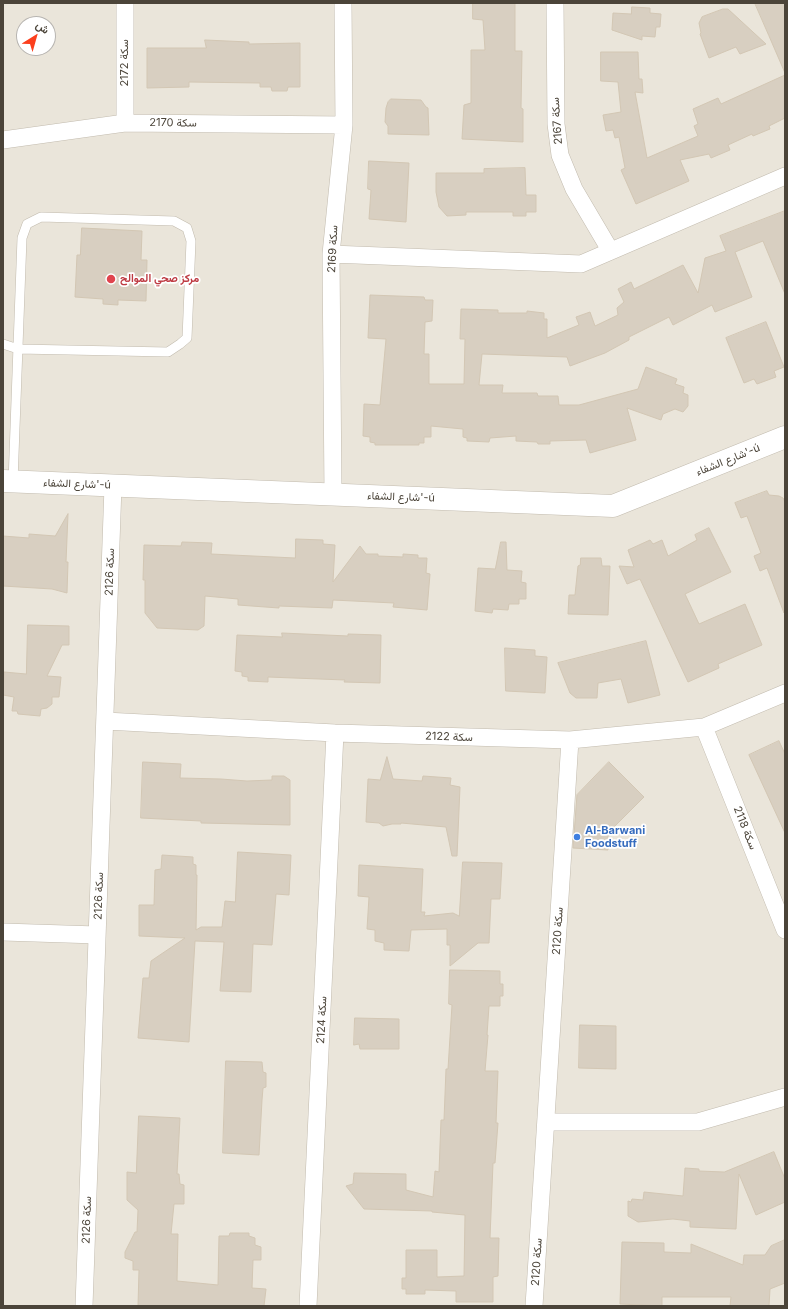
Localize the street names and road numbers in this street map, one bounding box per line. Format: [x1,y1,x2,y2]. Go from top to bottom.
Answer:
street label: سكة 2172 [118,39,132,87]
street label: سكة 2167 [549,97,565,145]
street label: سكة 2170 [149,116,197,130]
street label: سكة 2169 [325,225,341,273]
street label: شارع الشفاء'-ú [694,441,762,479]
street label: شارع الشفاء'-ú [43,476,111,492]
street label: شارع الشفاء'-ú [367,489,435,505]
street label: سكة 2126 [103,548,117,596]
street label: سكة 2122 [425,730,473,744]
street label: سكة 2118 [730,804,760,852]
street label: سكة 2126 [92,872,106,920]
street label: سكة 2120 [550,907,566,955]
street label: سكة 2124 [314,996,330,1044]
street label: سكة 2126 [80,1196,94,1244]
street label: سكة 2120 [529,1238,545,1286]

